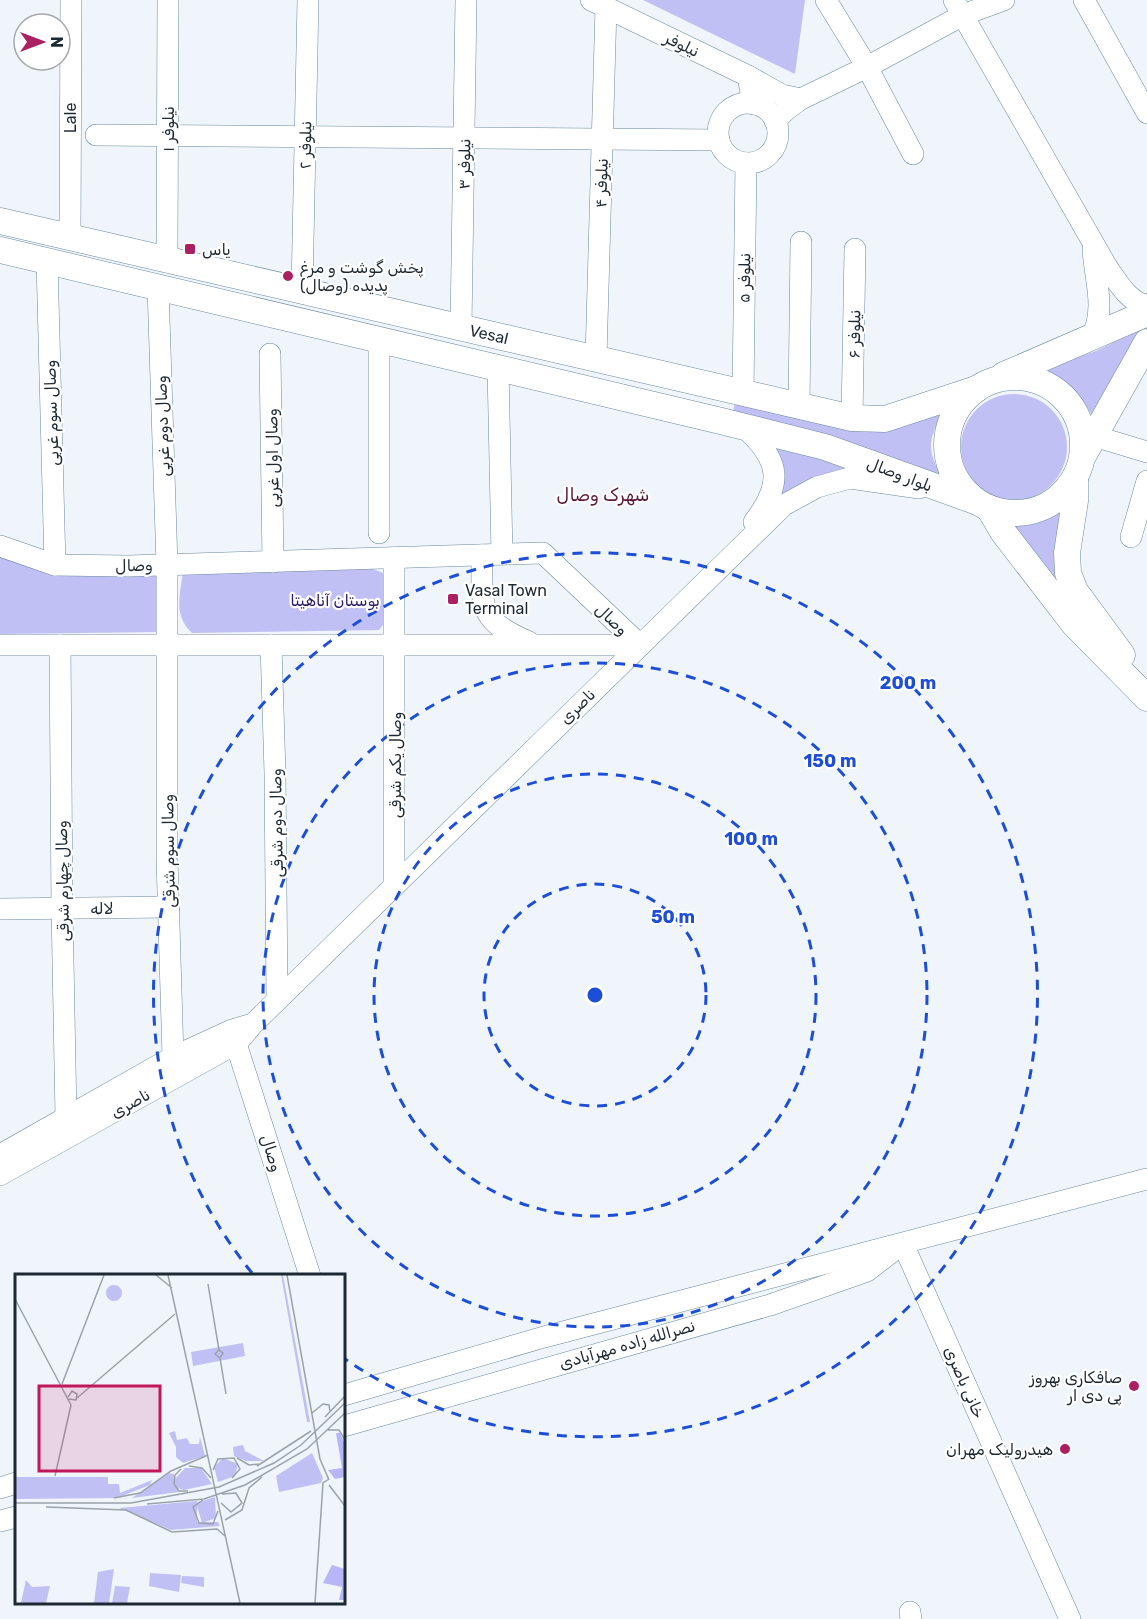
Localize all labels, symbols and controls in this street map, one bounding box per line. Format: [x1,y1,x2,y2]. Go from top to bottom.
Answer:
north arrow [12,12,72,72]
street label: نيلوفر [660,27,702,62]
text: N [47,36,66,48]
street label: Lale [61,103,80,133]
street label: نیلوفر ۱ [159,106,179,152]
street label: نیلوفر ۲ [296,121,316,169]
street label: نیلوفر ۳ [455,138,475,190]
street label: نیلوفر ۴ [591,158,613,208]
place label: یاس [202,240,230,259]
marker: یاس [183,242,197,256]
street label: نیلوفر ۵ [735,253,755,303]
place label: پخش گوشت و مرغ پدیده (وصال) [300,258,424,296]
marker: پخش گوشت و مرغ پدیده (وصال) [281,269,295,283]
street label: نیلوفر ۶ [845,309,865,359]
street label: Vesal [468,321,510,348]
street label: وصال سوم غربی [40,360,64,466]
street label: وصال دوم غربی [151,375,175,477]
street label: وصال اول غربی [262,408,284,508]
street label: بلوار وصال [864,453,935,497]
district label: شهرک وصال [557,484,650,506]
street label: وصال [115,556,153,576]
place label: Vasal Town Terminal [465,581,547,618]
park label: بوستان آناهیتا [290,591,380,611]
marker: Vasal Town Terminal [446,592,460,606]
street label: وصال [591,600,632,640]
text: 200 m [880,672,936,694]
street label: ناصری [556,685,600,728]
street label: وصال یکم شرقی [386,712,406,818]
text: 150 m [803,750,857,772]
street label: وصال دوم شرقی [266,768,288,878]
street label: وصال سوم شرقی [158,794,180,908]
street label: وصال چهارم شرقی [52,820,74,942]
text: 100 m [724,828,778,850]
street label: لاله [90,899,114,918]
text: 50 m [651,906,695,928]
centre of rings [585,985,605,1005]
street label: ناصری [107,1085,154,1123]
street label: وصال [256,1132,286,1174]
inset map [15,1274,345,1604]
street label: نصرالله زاده مهرآبادی [557,1316,698,1374]
street label: خانی باصری [939,1343,989,1422]
place label: صافکاری بهروز پی دی ار [1028,1368,1122,1406]
marker: صافکاری بهروز پی دی ار [1127,1379,1141,1393]
place label: هیدرولیک مهران [946,1440,1053,1460]
marker: هیدرولیک مهران [1058,1442,1072,1456]

